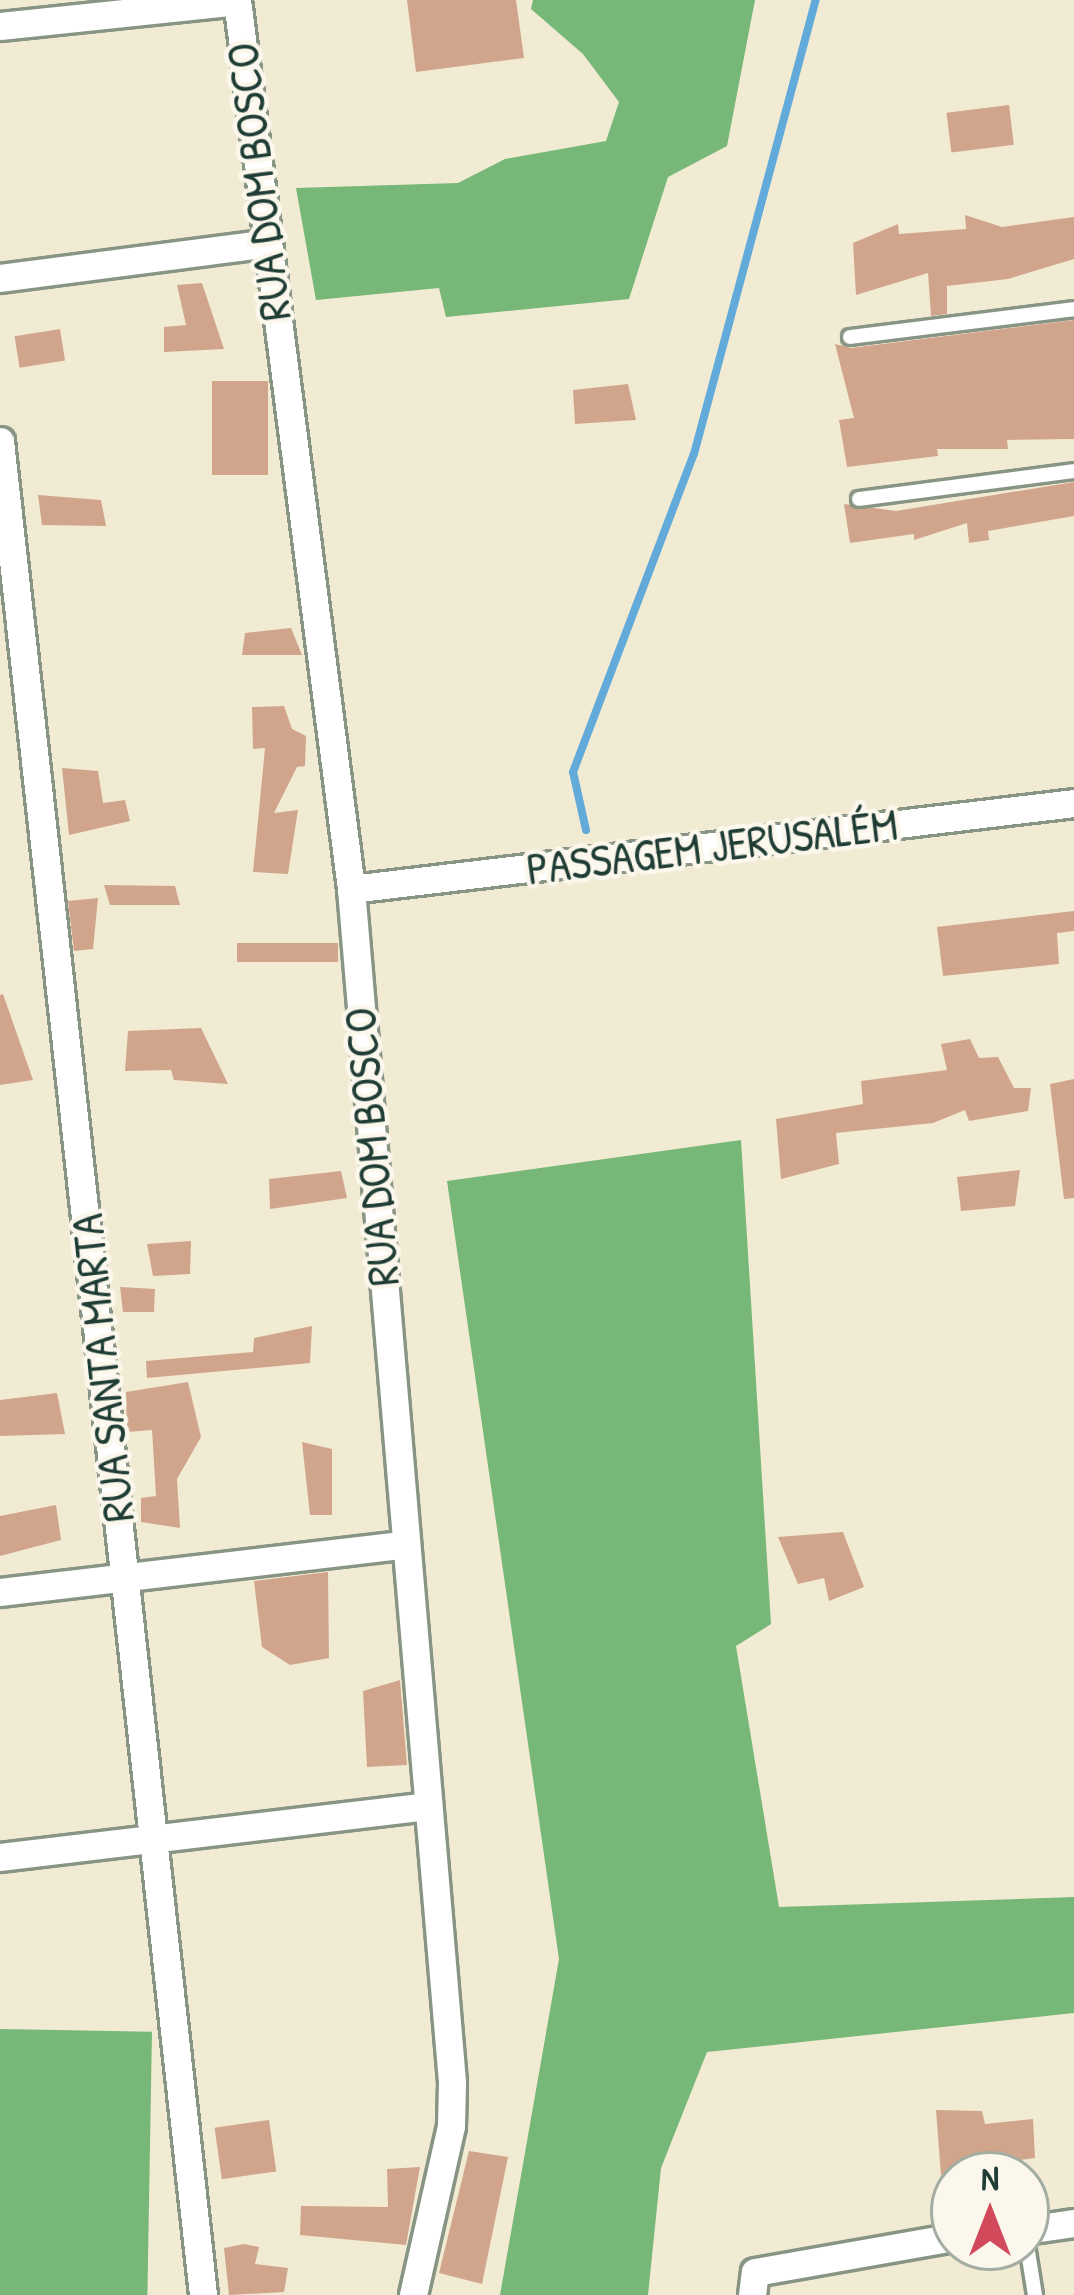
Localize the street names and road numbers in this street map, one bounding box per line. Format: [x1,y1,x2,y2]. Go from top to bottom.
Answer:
street label: RUA DOM BOSCO [214,40,302,324]
street label: PASSAGEM JERUSALÉM [523,796,901,896]
street label: RUA DOM BOSCO [332,1006,410,1288]
street label: RUA SANTA MARTA [59,1211,145,1525]

